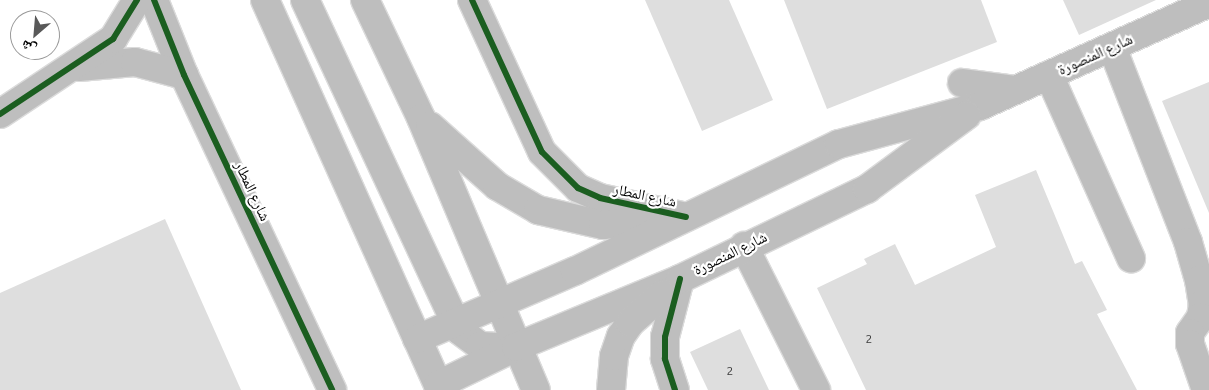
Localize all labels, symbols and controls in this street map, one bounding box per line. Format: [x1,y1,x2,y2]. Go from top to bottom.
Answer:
north arrow [10,10,60,60]
street label: شارع المنصورة [1055,30,1135,78]
text: ش [18,37,39,58]
street label: شارع المطار [231,158,275,224]
street label: شارع المطار [612,180,678,210]
street label: شارع المنصورة [690,227,770,279]
house number: 2 [866,332,872,346]
house number: 2 [727,364,733,378]

